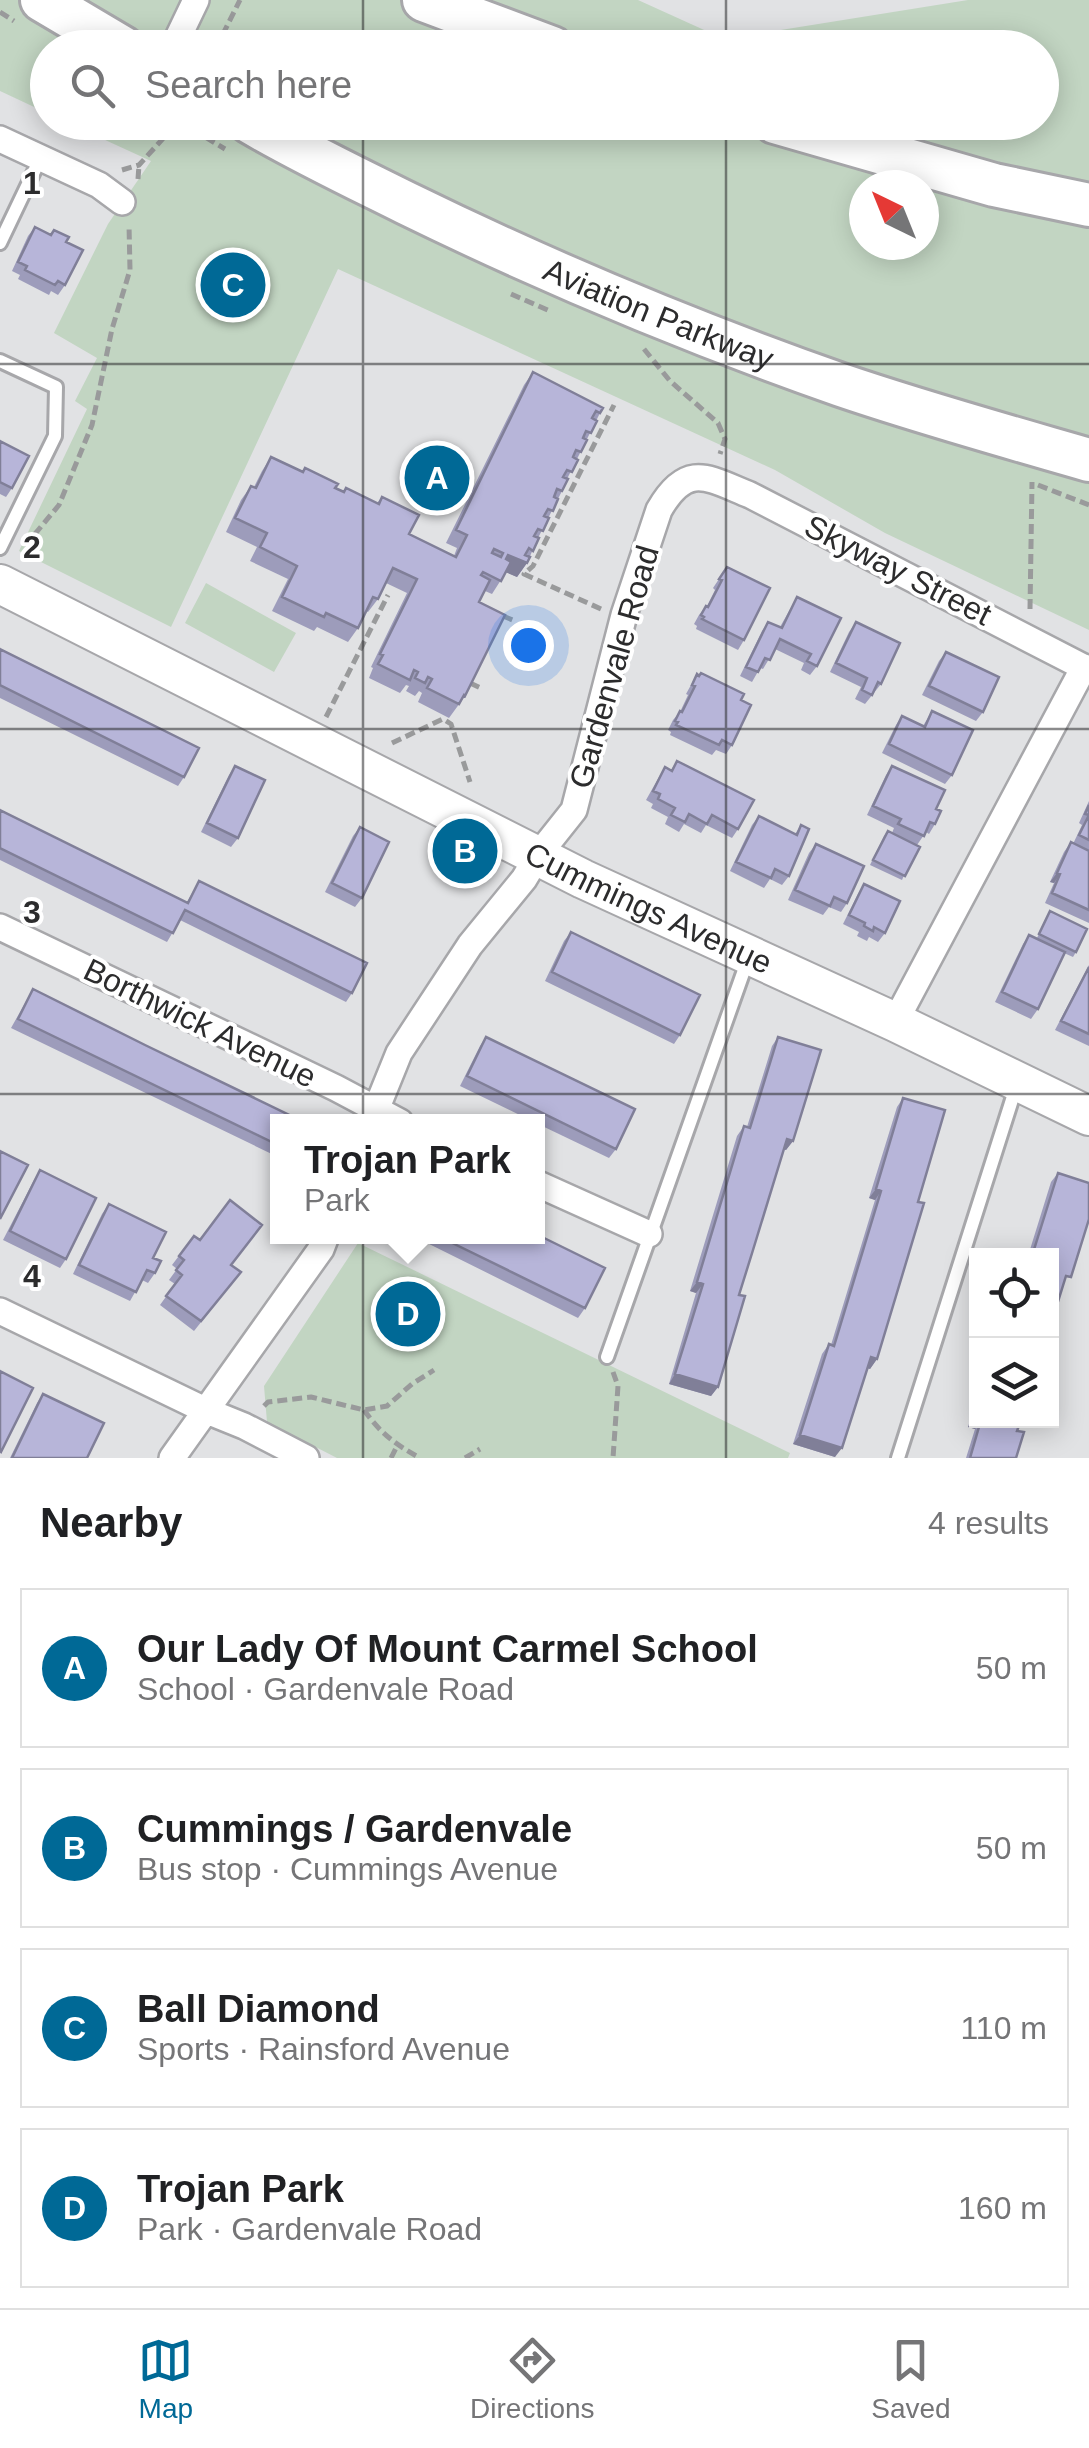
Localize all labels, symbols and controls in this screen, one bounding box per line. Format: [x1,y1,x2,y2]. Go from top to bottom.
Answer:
search box [30,30,1059,140]
icon: search [65,58,120,113]
text: Search here [145,64,352,106]
text: 1 [23,165,41,201]
north arrow [849,170,939,260]
pin: C [200,248,266,322]
street label: Aviation Parkway [538,251,778,377]
pin: A [404,440,470,516]
street label: Skyway Street [799,508,997,633]
text: 2 [23,529,41,565]
street label: Gardenvale Road [562,541,666,793]
your location [503,620,554,671]
pin: B [432,814,498,888]
street label: Cummings Avenue [519,835,777,981]
text: 3 [23,894,41,930]
street label: Borthwick Avenue [78,951,322,1095]
popup [270,1114,545,1244]
text: Trojan Park [304,1139,511,1181]
text: Park [304,1182,370,1218]
map controls [969,1248,1059,1428]
button: locate [969,1248,1059,1338]
text: 4 [23,1258,41,1294]
pin: D [376,1276,440,1352]
button: layers [969,1338,1059,1428]
text: Nearby [40,1499,182,1546]
text: 4 results [928,1505,1049,1541]
text: Our Lady Of Mount Carmel School [137,1628,758,1670]
text: A [63,1650,86,1686]
text: 50 m [976,1650,1047,1686]
text: School · Gardenvale Road [137,1671,514,1707]
text: Cummings / Gardenvale [137,1808,572,1850]
text: B [63,1830,86,1866]
text: 50 m [976,1830,1047,1866]
text: Bus stop · Cummings Avenue [137,1851,558,1887]
text: Ball Diamond [137,1988,380,2030]
text: C [63,2010,86,2046]
text: 110 m [960,2010,1047,2046]
text: Sports · Rainsford Avenue [137,2031,510,2067]
text: Trojan Park [137,2168,344,2210]
text: D [63,2190,86,2226]
text: 160 m [958,2190,1047,2226]
text: Park · Gardenvale Road [137,2211,482,2247]
tab: Map [138,2333,193,2425]
tab: Directions [470,2333,595,2425]
tab: Saved [871,2333,951,2425]

